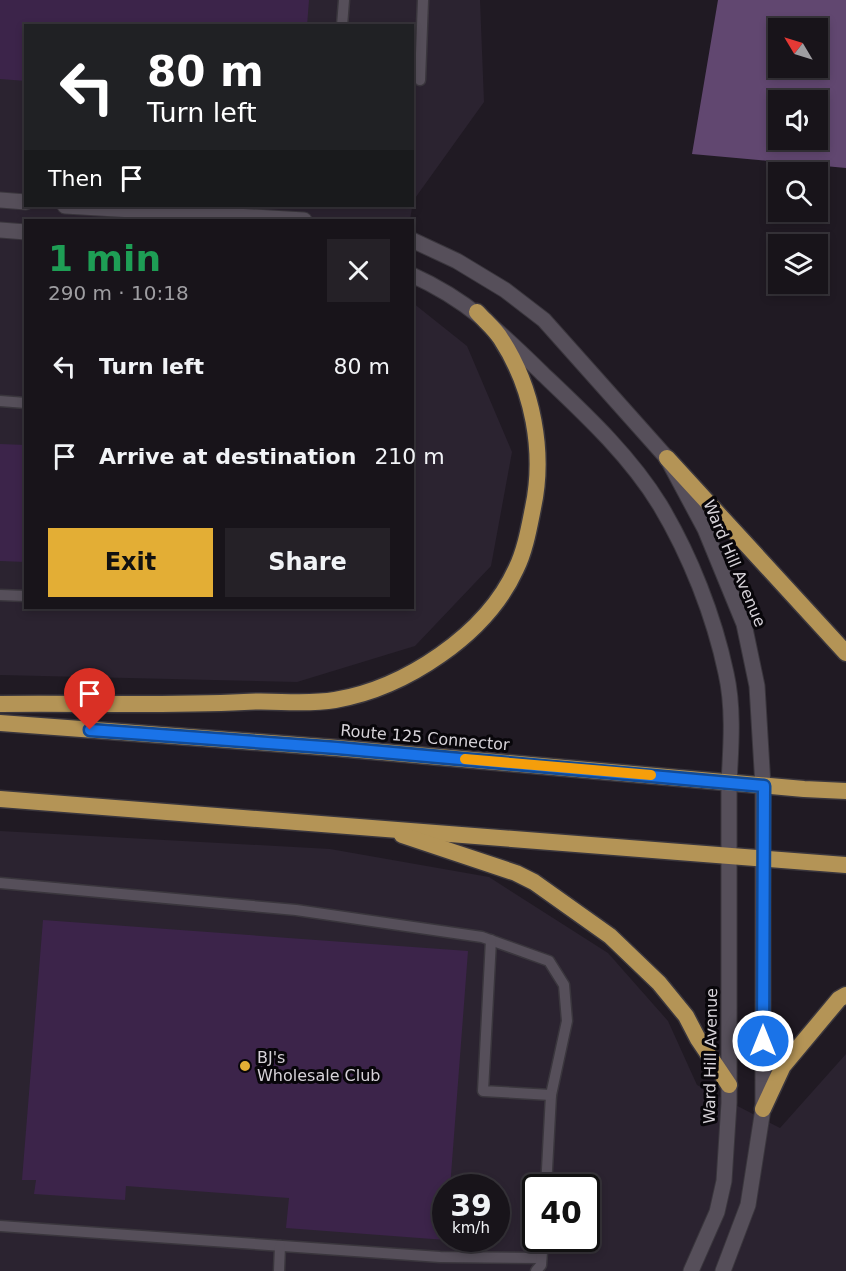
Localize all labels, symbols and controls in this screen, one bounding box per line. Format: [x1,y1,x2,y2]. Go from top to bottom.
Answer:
north arrow [768,18,828,78]
map controls [768,18,828,294]
text: 80 m [147,47,264,96]
icon: left [48,48,126,126]
button: sound [768,90,828,150]
text: Turn left [147,97,257,128]
icon: arrive [115,162,148,195]
button: search [768,162,828,222]
text: Then [48,166,103,191]
button: layers [768,234,828,294]
text: 1 min [48,238,161,279]
button: close [327,239,390,302]
text: 290 m · 10:18 [48,281,189,305]
icon: left [48,350,81,383]
text: Turn left [99,354,204,379]
text: 80 m [334,354,390,379]
icon: arrive [48,440,81,473]
text: Arrive at destination [99,444,356,469]
text: 210 m [374,444,445,469]
street label: Ward Hill Avenue [699,497,770,630]
button: Exit [48,528,213,597]
button: Share [225,528,390,597]
pin [64,668,115,730]
icon: arrive [73,677,106,710]
street label: Route 125 Connector [340,721,511,754]
street label: Ward Hill Avenue [700,988,721,1124]
position arrow [731,1009,795,1073]
place label: BJ's Wholesale Club [257,1048,380,1085]
marker: BJ's Wholesale Club [238,1059,252,1073]
speed limit sign: 40 [522,1174,600,1252]
text: 39 [450,1188,492,1223]
text: km/h [452,1219,490,1237]

